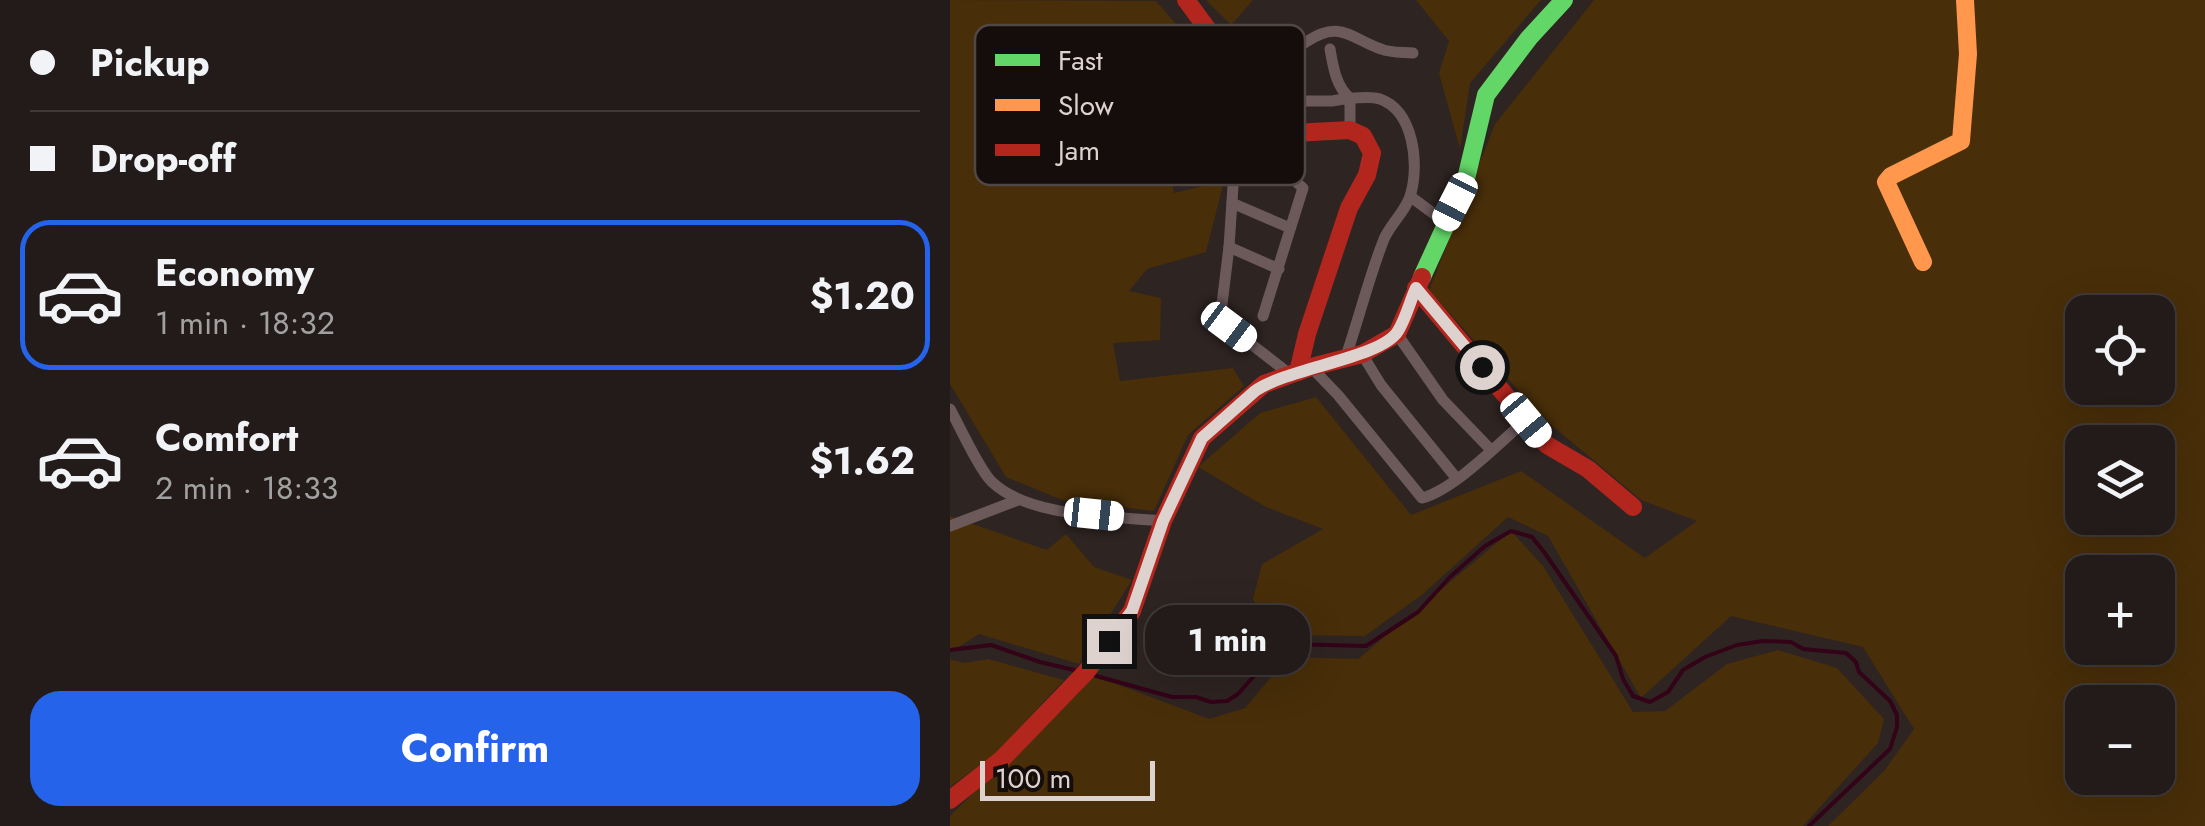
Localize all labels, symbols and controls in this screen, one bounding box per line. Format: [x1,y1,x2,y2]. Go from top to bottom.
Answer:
legend [975,25,1305,185]
text: Pickup [90,35,210,90]
text: Fast [1058,40,1103,81]
text: Slow [1058,85,1114,126]
text: Jam [1054,130,1100,171]
text: Drop-off [90,131,236,186]
car [1428,168,1482,236]
text: Economy [155,245,314,300]
icon: car [35,250,125,340]
text: $1.20 [810,268,915,323]
map controls [2065,295,2175,795]
button: locate [2065,295,2175,405]
car [1196,297,1262,357]
text: 1 min · 18:32 [155,300,335,346]
route start [1460,345,1505,390]
car [1495,387,1557,453]
text: Comfort [155,410,298,465]
icon: car [35,415,125,505]
button: layers [2065,425,2175,535]
text: $1.62 [809,433,915,488]
text: 2 min · 18:33 [155,465,338,511]
car [1063,496,1125,532]
button: + [2065,555,2175,665]
callout: 1 min [1144,606,1309,676]
text: 1 min [1188,617,1267,663]
route end [1087,619,1132,664]
button: − [2065,685,2175,795]
button: Confirm [30,691,920,806]
scale bar [980,756,1155,800]
text: 100 m [995,758,1071,799]

